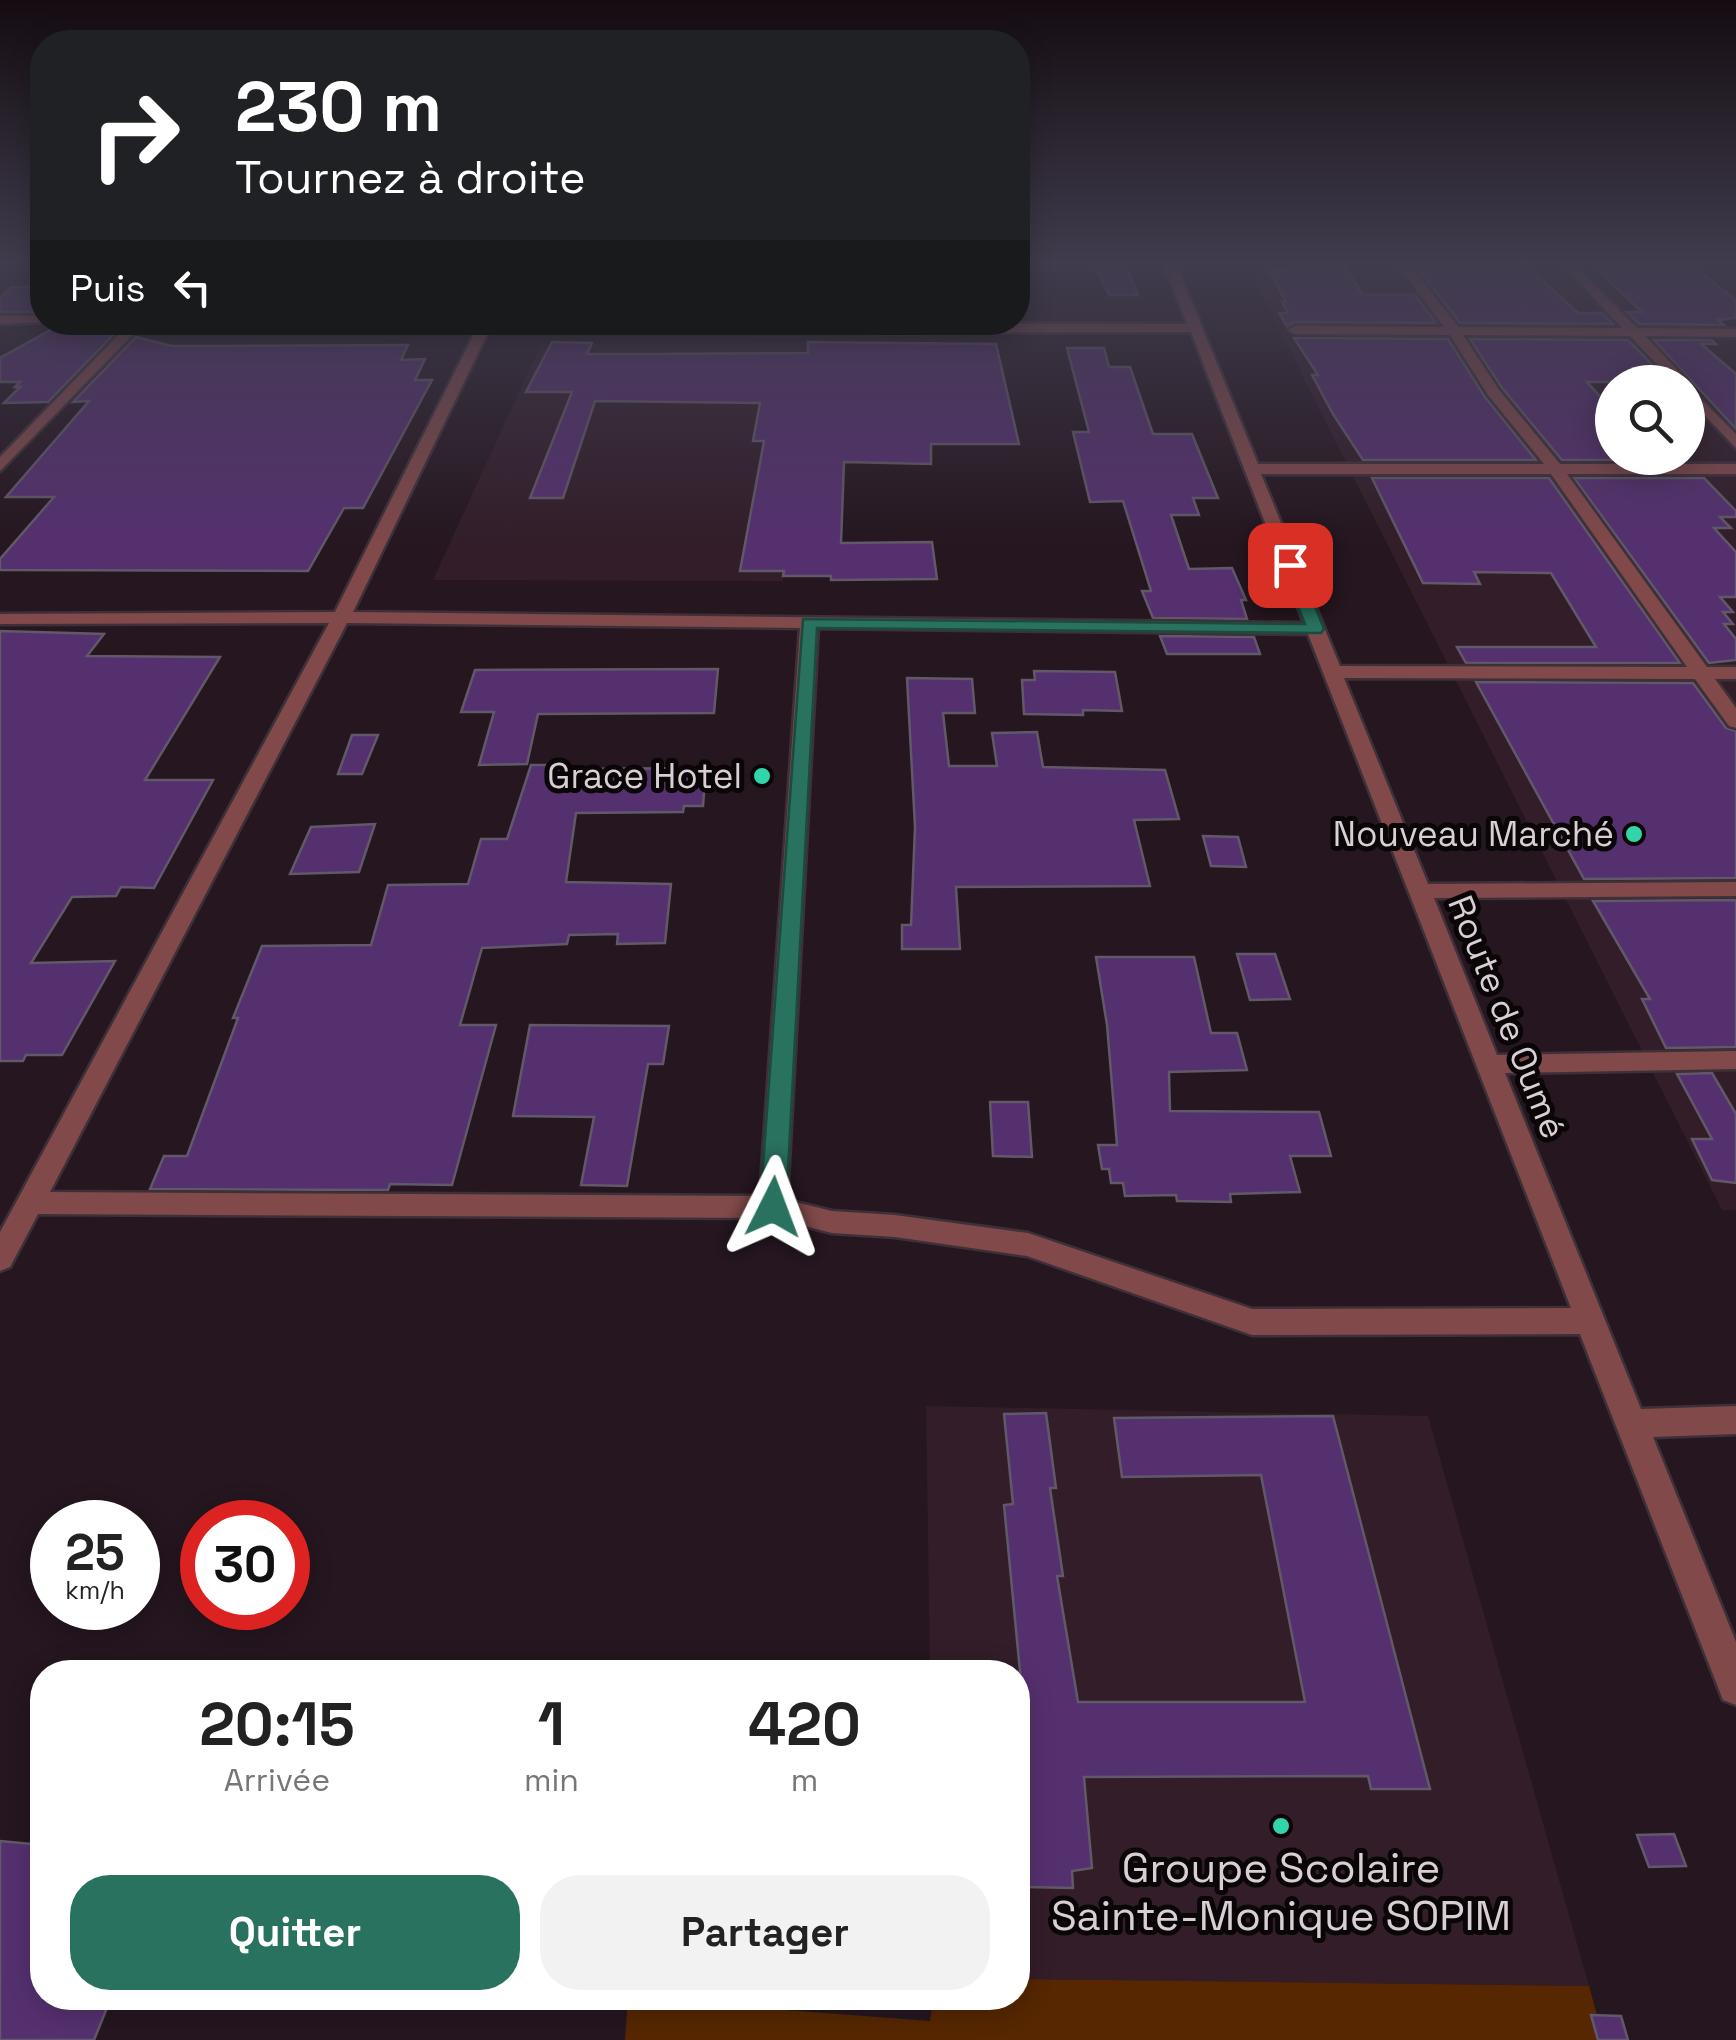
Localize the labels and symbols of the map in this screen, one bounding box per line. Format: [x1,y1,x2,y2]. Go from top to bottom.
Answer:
pin [1248,523,1333,608]
place label: Grace Hotel [547,754,742,798]
marker: Grace Hotel [751,765,773,787]
place label: Nouveau Marché [1333,812,1614,856]
marker: Nouveau Marché [1623,823,1645,845]
street label: Route de Oumé [1438,889,1576,1145]
position arrow [721,1155,825,1259]
speed limit sign: 30 [180,1500,310,1630]
marker: Groupe Scolaire Sainte-Monique SOPIM [1270,1815,1292,1837]
place label: Groupe Scolaire Sainte-Monique SOPIM [1051,1841,1511,1942]

